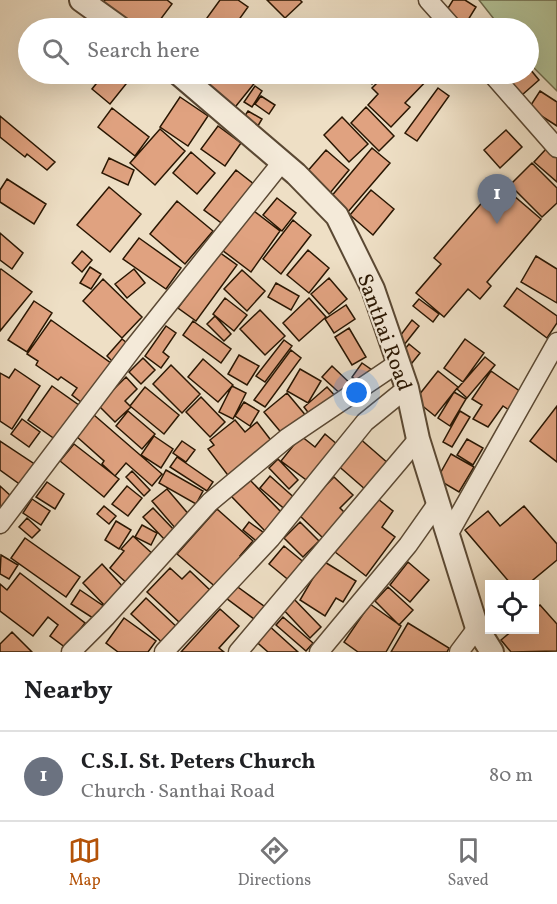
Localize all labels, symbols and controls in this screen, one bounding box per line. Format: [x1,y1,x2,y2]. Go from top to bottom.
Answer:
search box [18,18,539,84]
icon: search [39,35,72,68]
text: Search here [87,36,200,67]
pin: 1 [478,174,516,224]
street label: Santhai Road [349,270,418,395]
your location [342,378,371,407]
map controls [485,580,539,634]
button: locate [485,580,539,634]
text: Nearby [24,673,113,709]
text: C.S.I. St. Peters Church [81,747,316,778]
text: 1 [39,762,48,790]
text: 80 m [489,762,533,790]
text: Church · Santhai Road [81,778,275,806]
tab: Map [68,834,101,892]
tab: Directions [238,834,311,892]
tab: Saved [448,834,489,892]

